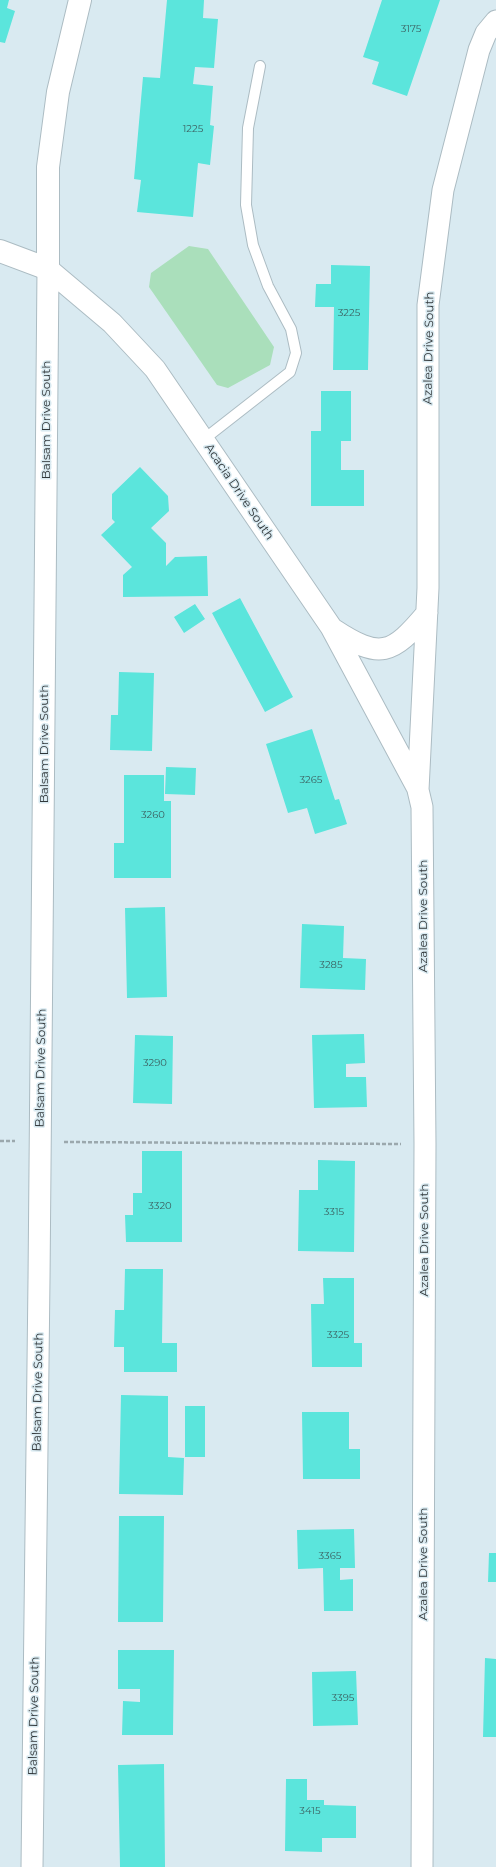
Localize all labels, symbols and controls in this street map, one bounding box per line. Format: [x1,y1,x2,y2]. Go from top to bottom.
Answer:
house number: 3175 [401,23,421,35]
house number: 1225 [183,123,203,135]
street label: Azalea Drive South [421,291,437,405]
house number: 3225 [338,307,360,319]
street label: Balsam Drive South [39,361,53,479]
street label: Acacia Drive South [201,441,277,543]
street label: Balsam Drive South [37,685,51,803]
house number: 3265 [300,774,322,786]
house number: 3260 [141,809,165,821]
street label: Azalea Drive South [416,860,430,972]
house number: 3285 [319,959,343,971]
street label: Balsam Drive South [33,1009,49,1127]
house number: 3290 [143,1057,167,1069]
street label: Azalea Drive South [417,1184,431,1296]
house number: 3320 [148,1200,172,1212]
house number: 3315 [324,1206,344,1218]
house number: 3325 [327,1329,349,1341]
street label: Balsam Drive South [30,1333,46,1451]
street label: Azalea Drive South [416,1508,430,1620]
house number: 3365 [319,1550,341,1562]
street label: Balsam Drive South [26,1657,42,1775]
house number: 3395 [332,1692,354,1704]
house number: 3415 [299,1805,321,1817]

